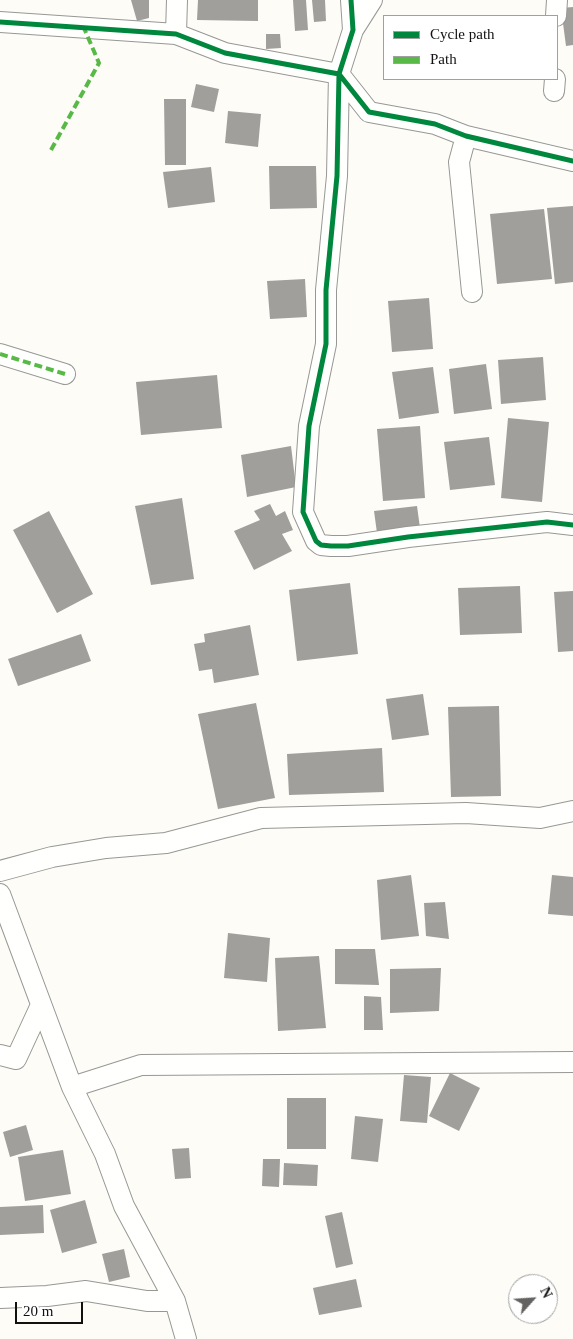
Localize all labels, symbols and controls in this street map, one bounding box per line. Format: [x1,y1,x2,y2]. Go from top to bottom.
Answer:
legend [383,15,558,80]
text: Cycle path [430,26,495,42]
text: Path [430,51,457,67]
north arrow [508,1274,558,1324]
text: N [537,1285,555,1300]
scale bar [18,1292,85,1324]
text: 20 m [23,1303,53,1319]

